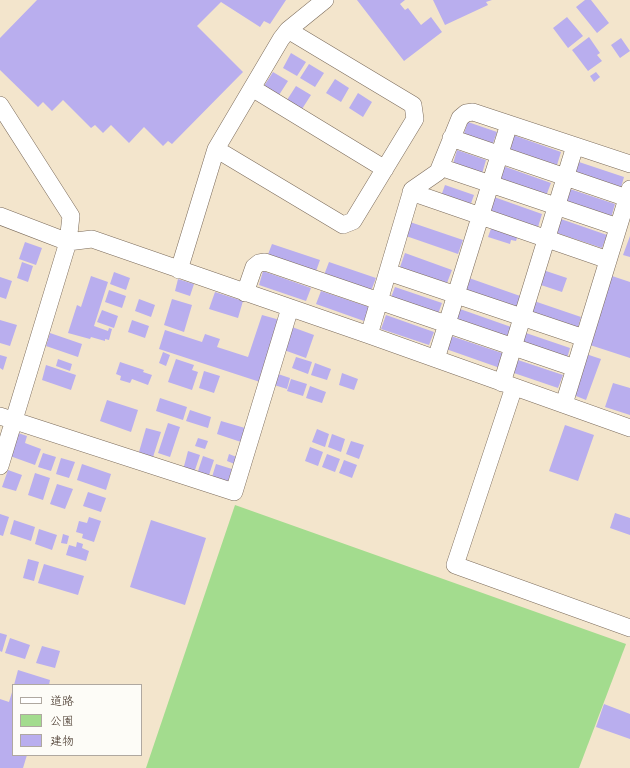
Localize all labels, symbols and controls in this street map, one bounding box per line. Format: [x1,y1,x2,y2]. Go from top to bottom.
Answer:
legend [12,684,142,756]
text: 道路 [50,693,74,710]
text: 公園 [50,713,74,730]
text: 建物 [50,733,74,750]

